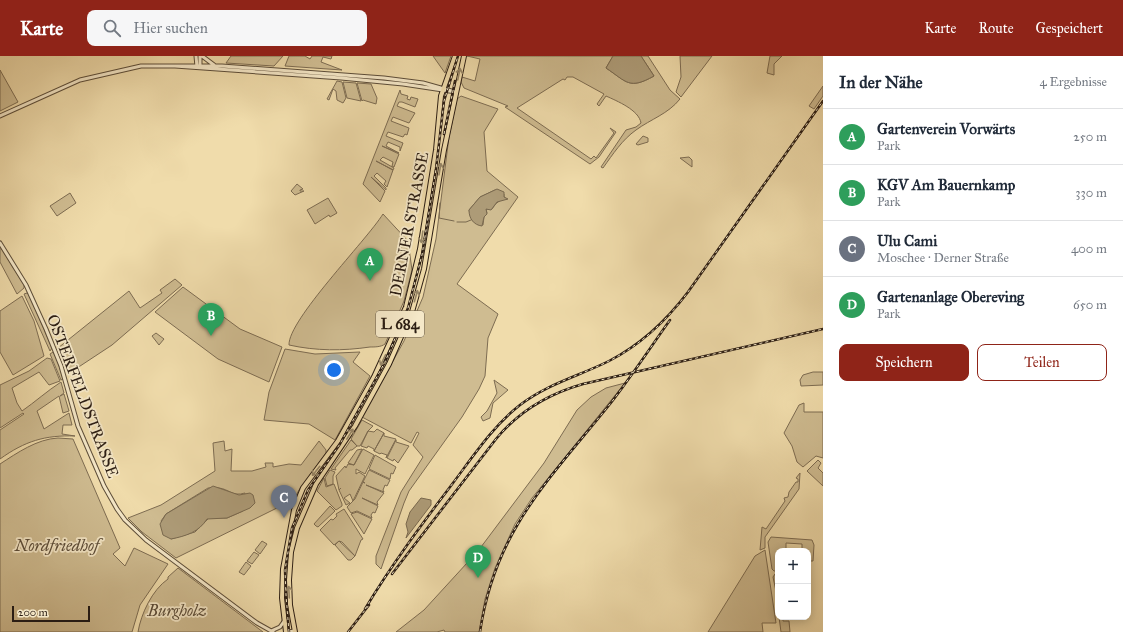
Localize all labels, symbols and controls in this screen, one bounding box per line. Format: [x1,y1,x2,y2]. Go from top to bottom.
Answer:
search box [87,10,367,46]
text: Karte [20,17,63,40]
icon: search [101,17,123,39]
text: Hier suchen [133,19,208,37]
text: Karte [924,20,956,37]
text: Route [978,20,1014,37]
text: Gespeichert [1036,20,1103,37]
one-way arrow [456,68,464,81]
text: In der Nähe [839,72,923,93]
text: 4 Ergebnisse [1040,74,1107,90]
text: Gartenverein Vorwärts [877,120,1015,138]
text: A [848,129,856,145]
text: 250 m [1073,129,1107,145]
text: Park [877,138,901,154]
street label: DERNER STRASSE [386,150,432,298]
one-way arrow [437,163,445,176]
text: KGV Am Bauernkamp [877,176,1015,194]
text: B [848,185,856,201]
text: 330 m [1075,185,1107,201]
text: Park [877,194,901,210]
one-way arrow [418,230,426,243]
text: Ulu Cami [877,232,937,250]
text: C [848,241,856,257]
text: 400 m [1071,241,1107,257]
pin: A [357,248,383,281]
text: Moschee · Derner Straße [877,250,1009,266]
text: Gartenanlage Obereving [877,288,1024,306]
one-way arrow [413,290,420,303]
text: D [847,297,857,313]
text: 650 m [1073,297,1107,313]
pin: B [198,303,224,336]
text: Park [877,306,901,322]
road number: L 684 [376,311,424,337]
street label: OSTERFELDSTRASSE [43,312,123,480]
button: Speichern [839,344,969,381]
button: Teilen [977,344,1107,381]
one-way arrow [379,354,386,366]
your location [324,360,344,380]
one-way arrow [347,428,355,440]
one-way arrow [311,466,320,477]
pin: C [271,485,297,518]
park label: Nordfriedhof [14,536,104,555]
pin: D [465,545,491,578]
map controls [775,548,811,620]
button: + [775,548,811,584]
button: − [775,584,811,620]
one-way arrow [285,586,293,599]
park label: Burgholz [146,601,207,620]
scale bar [12,604,90,623]
text: 200 m [18,606,48,619]

